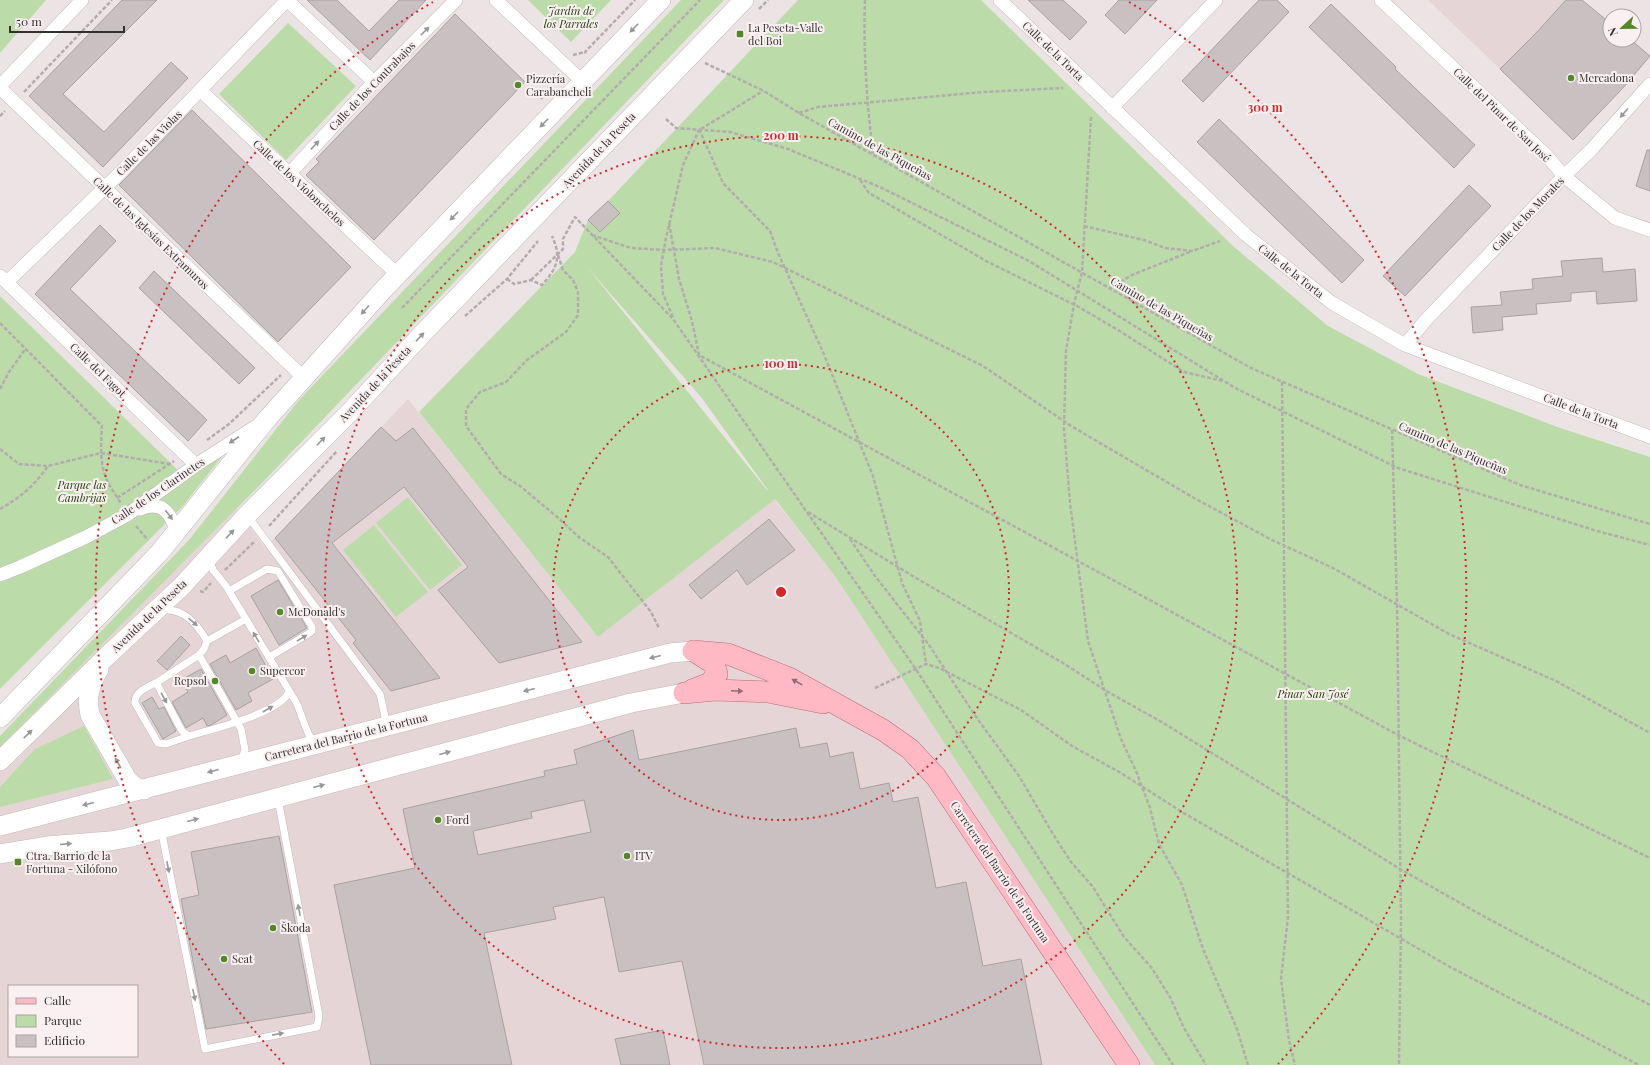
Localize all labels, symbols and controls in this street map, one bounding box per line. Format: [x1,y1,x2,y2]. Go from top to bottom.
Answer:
park label: Jardín de los Parrales [544,3,599,31]
scale bar [10,8,124,34]
north arrow [1602,8,1642,48]
text: 50 m [16,13,42,29]
street label: Calle de la Torta [1020,18,1088,84]
place label: La Peseta-Valle del Boi [748,20,824,48]
one-way arrow [629,23,638,33]
text: N [1604,25,1621,38]
one-way arrow [420,26,430,36]
marker: La Peseta-Valle del Boi [735,29,745,39]
street label: Calle de los Contrabajos [325,38,418,134]
street label: Calle del Pinar de San José [1450,64,1555,165]
place label: Mercadona [1579,70,1634,85]
place label: Pizzería Carabancheli [526,71,591,99]
marker: Mercadona [1566,73,1576,83]
marker: Pizzería Carabancheli [513,80,523,90]
text: 300 m [1248,99,1283,115]
street label: Calle de las Violas [113,106,185,179]
street label: Avenida de la Peseta [558,108,639,191]
one-way arrow [1620,108,1629,119]
street label: Camino de las Piqueñas [826,114,935,183]
one-way arrow [540,118,549,128]
text: 200 m [763,127,799,143]
street label: Calle de los Violonchelos [250,136,349,229]
one-way arrow [311,140,320,150]
street label: Calle de las Iglesias Extramuros [90,173,213,292]
street label: Calle de los Morales [1488,173,1567,254]
one-way arrow [450,211,459,221]
street label: Calle de la Torta [1255,240,1328,301]
street label: Camino de las Piqueñas [1108,273,1217,344]
one-way arrow [360,305,369,316]
one-way arrow [415,332,424,342]
street label: Calle del Fagot [67,339,130,400]
street label: Avenida de la Peseta [335,342,414,426]
text: 100 m [764,355,798,371]
street label: Calle de la Torta [1541,389,1621,432]
street label: Camino de las Piqueñas [1397,418,1510,477]
one-way arrow [229,436,240,444]
one-way arrow [316,436,326,446]
street label: Calle de los Clarinetes [108,454,207,527]
park label: Parque las Cambrijas [57,477,107,505]
one-way arrow [165,509,173,520]
one-way arrow [225,530,234,539]
street label: Avenida de la Peseta [107,575,190,656]
centre of rings [774,585,788,599]
place label: McDonald's [288,604,345,619]
marker: McDonald's [275,607,285,617]
one-way arrow [188,617,198,626]
one-way arrow [253,631,260,643]
one-way arrow [297,634,307,642]
one-way arrow [649,654,661,660]
place label: Supercor [260,663,305,678]
marker: Supercor [247,666,257,676]
place label: Repsol [174,673,207,688]
marker: Repsol [210,676,220,686]
one-way arrow [791,679,803,685]
park label: Pinar San José [1276,686,1350,701]
one-way arrow [523,687,535,693]
one-way arrow [731,687,743,694]
one-way arrow [160,692,167,704]
one-way arrow [262,705,273,712]
street label: Carretera del Barrio de la Fortuna [263,709,429,764]
one-way arrow [23,729,33,739]
one-way arrow [439,750,451,756]
one-way arrow [114,757,121,769]
one-way arrow [207,768,219,774]
one-way arrow [313,783,325,789]
street label: Carretera del Barrio de la Fortuna [947,798,1054,946]
one-way arrow [81,801,93,807]
place label: Ford [446,812,470,827]
marker: Ford [433,815,443,825]
one-way arrow [188,817,200,823]
one-way arrow [60,840,72,847]
place label: Ctra. Barrio de la Fortuna - Xilófono [26,848,117,876]
place label: ITV [635,848,653,863]
marker: ITV [622,851,632,861]
marker: Ctra. Barrio de la Fortuna - Xilófono [13,857,23,867]
one-way arrow [166,861,172,873]
one-way arrow [295,904,301,916]
place label: Škoda [281,920,311,935]
marker: Škoda [268,923,278,933]
place label: Seat [232,951,253,966]
marker: Seat [219,954,229,964]
legend [8,985,138,1057]
one-way arrow [191,988,197,1001]
text: Calle [44,992,71,1008]
text: Parque [44,1012,82,1028]
one-way arrow [272,1031,284,1037]
text: Edificio [44,1032,86,1048]

